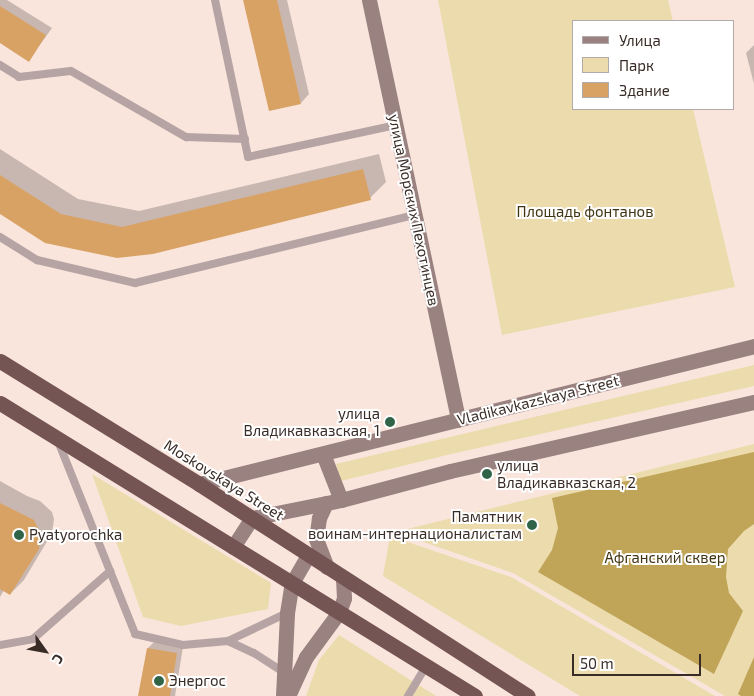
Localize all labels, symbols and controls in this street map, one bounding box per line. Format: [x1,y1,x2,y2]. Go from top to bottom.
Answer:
legend [572,20,734,110]
text: Улица [619,31,661,49]
text: Парк [619,56,654,74]
text: Здание [619,81,670,99]
street label: улица Морских Пехотинцев [385,112,443,308]
park label: Площадь фонтанов [517,203,653,221]
street label: Vladikavkazskaya Street [455,371,621,429]
place label: улица Владикавказская, 1 [243,404,380,439]
marker: улица Владикавказская, 1 [384,416,396,428]
street label: Moskovskaya Street [161,436,287,524]
place label: улица Владикавказская, 2 [497,456,636,491]
marker: улица Владикавказская, 2 [481,468,493,480]
place label: Памятник воинам-интернационалистам [308,507,522,542]
marker: Памятник воинам-интернационалистам [526,519,538,531]
place label: Pyatyorochka [29,526,122,544]
marker: Pyatyorochka [13,529,25,541]
park label: Афганский сквер [605,549,725,567]
north arrow [20,626,70,676]
scale bar [574,644,703,676]
text: С [49,651,68,667]
text: 50 m [580,654,614,672]
place label: Энергос [169,672,226,690]
marker: Энергос [153,675,165,687]

